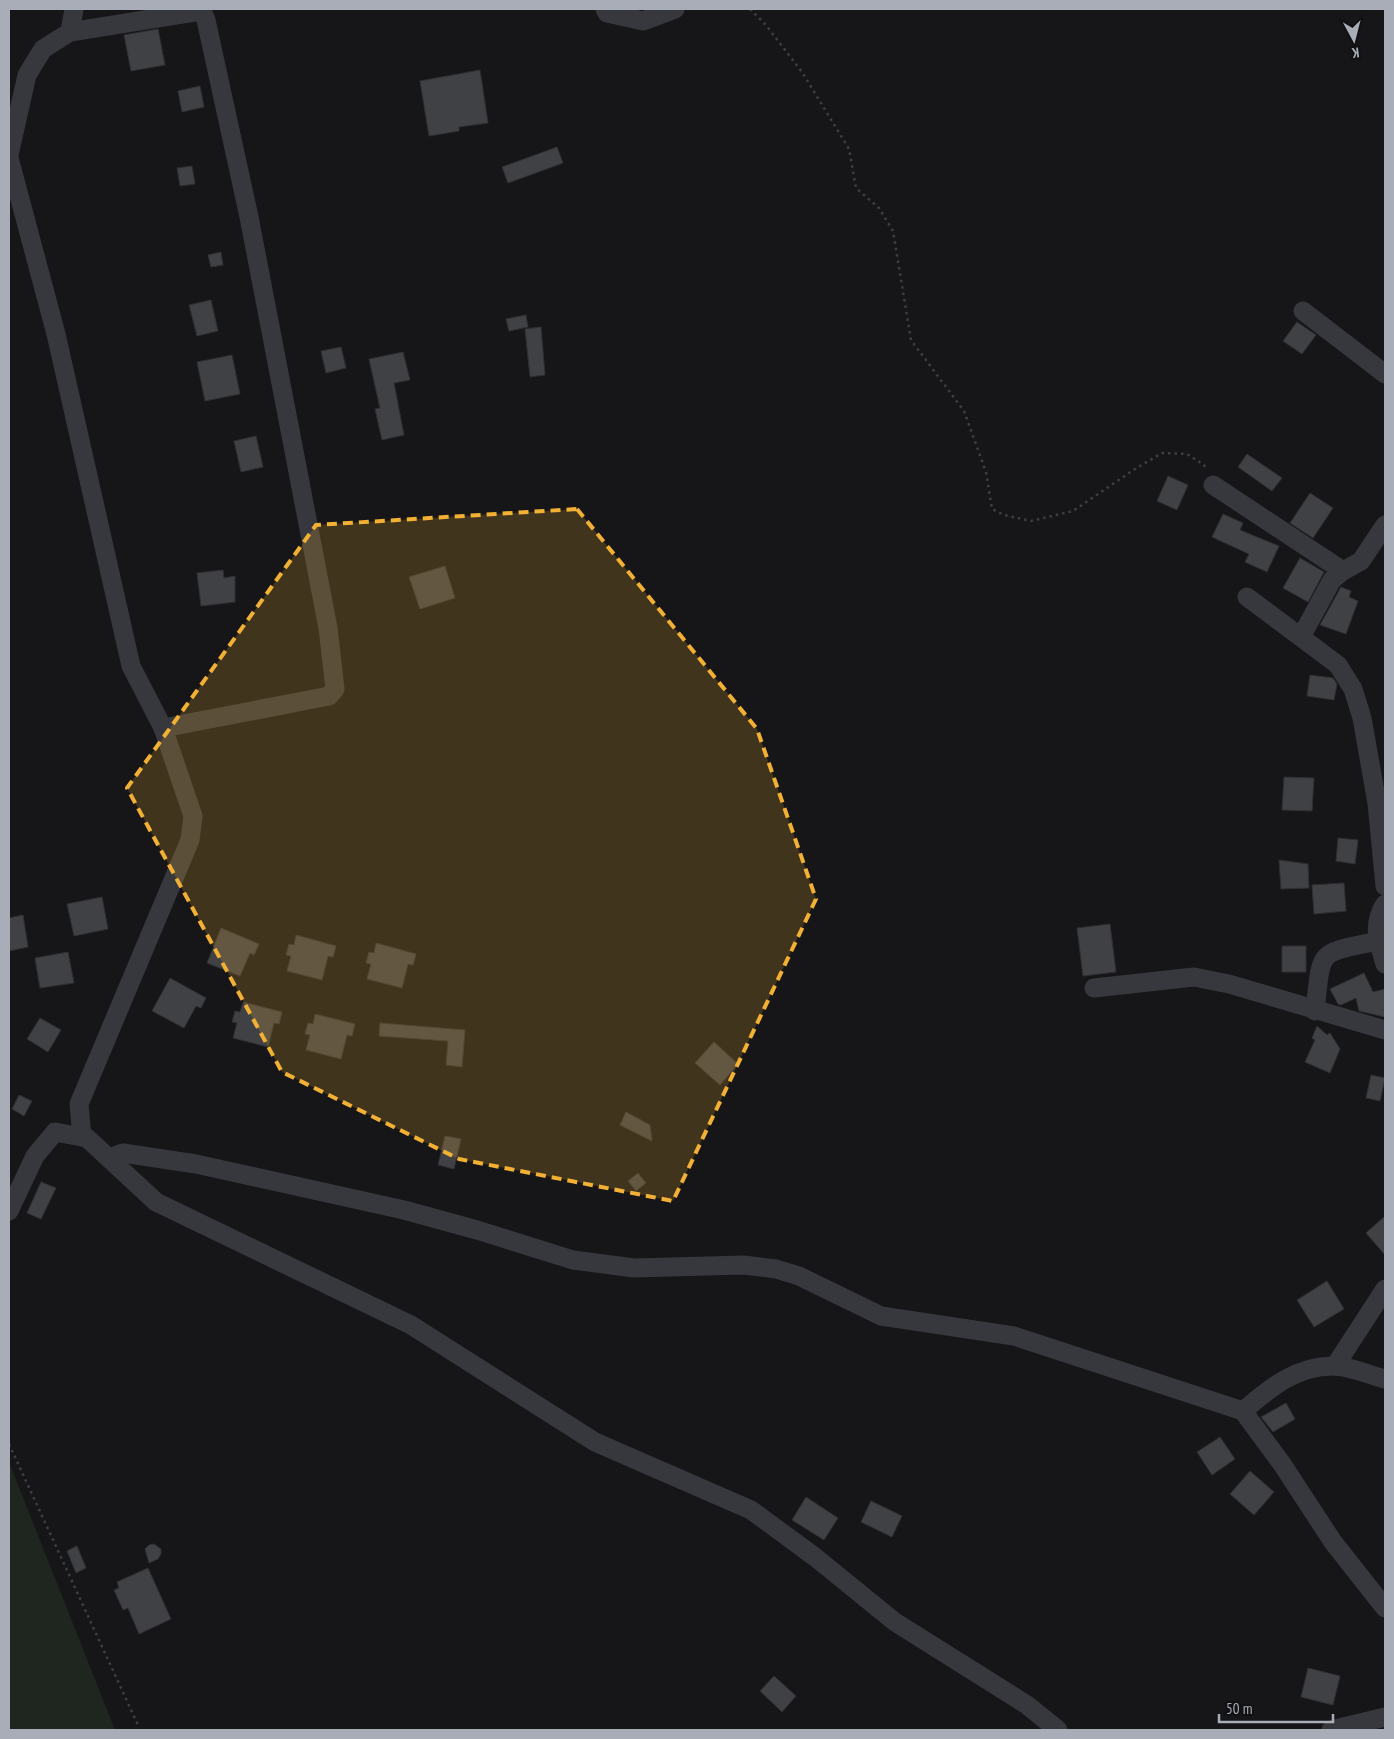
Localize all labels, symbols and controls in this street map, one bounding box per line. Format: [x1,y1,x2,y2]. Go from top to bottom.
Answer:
north arrow [1329,15,1379,65]
text: K [1350,44,1360,62]
scale bar [1219,1692,1333,1724]
text: 50 m [1226,1699,1252,1718]

